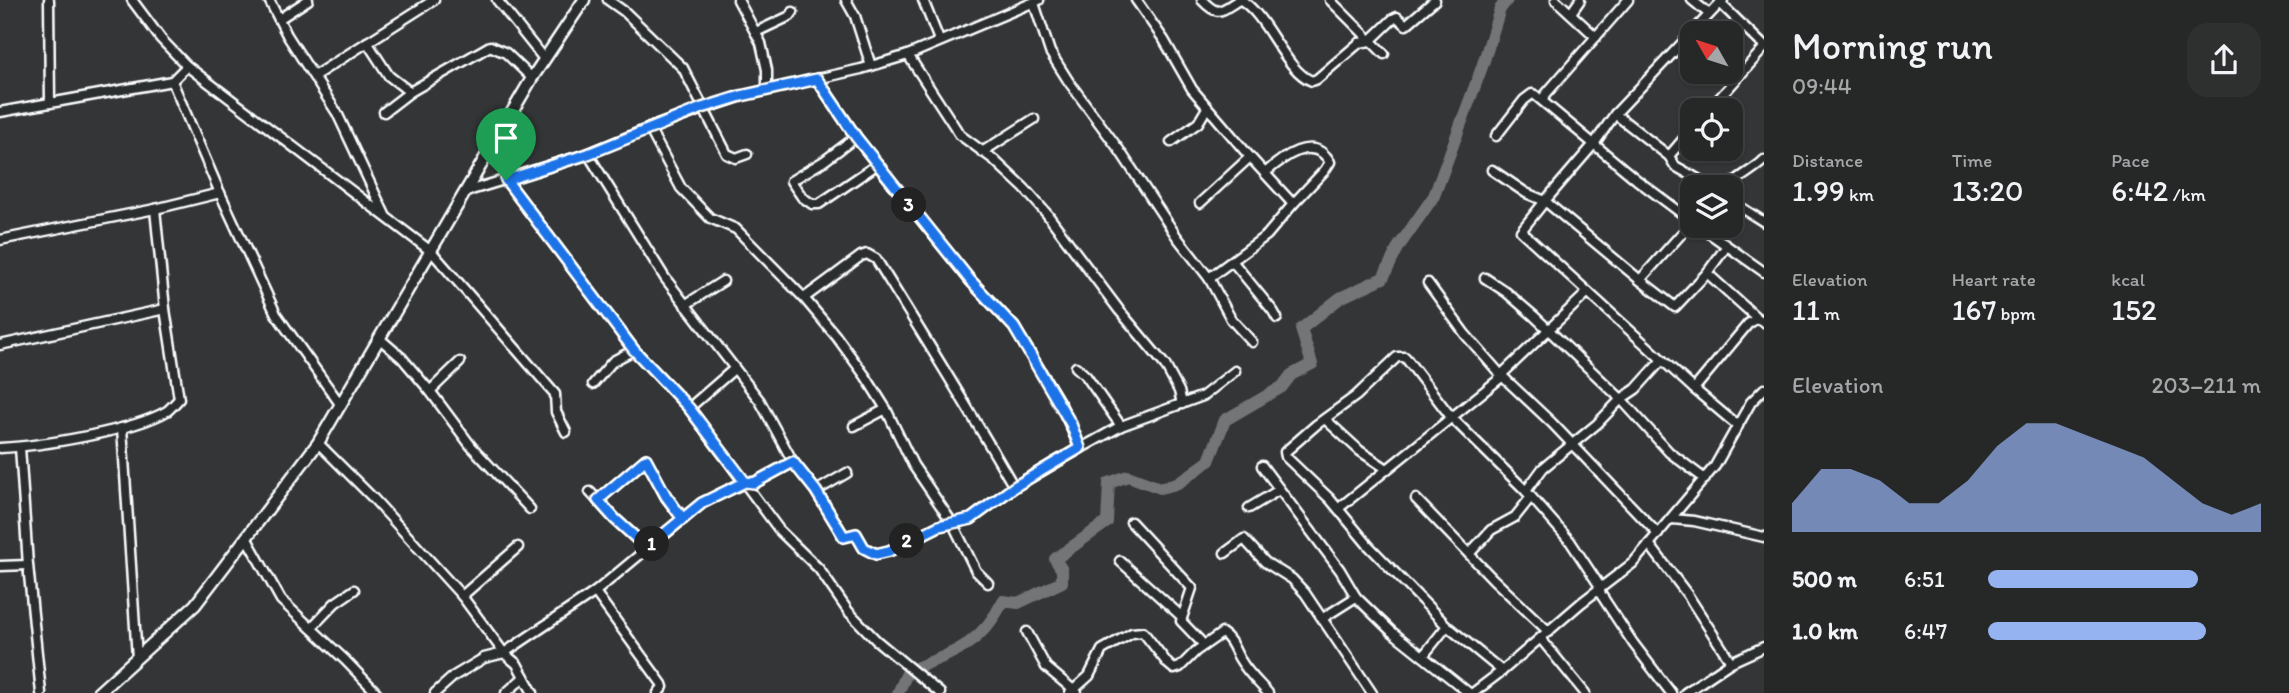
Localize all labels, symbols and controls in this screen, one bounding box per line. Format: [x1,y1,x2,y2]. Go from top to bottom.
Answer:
north arrow [1680,21,1743,84]
map controls [1680,21,1743,238]
text: Morning run [1792,23,1993,69]
button: share [2187,23,2261,97]
text: 09:44 [1792,72,1851,100]
button: locate [1680,98,1743,161]
pin [476,108,536,180]
icon: arrive [487,119,525,157]
text: Distance [1792,149,1863,172]
text: Time [1952,149,1992,172]
text: Pace [2111,149,2149,172]
text: 1.99 [1792,172,1845,209]
text: 13:20 [1952,172,2024,209]
text: 6:42 [2111,172,2168,209]
button: layers [1680,175,1743,238]
text: km [1845,183,1874,206]
text: /km [2168,183,2206,206]
pin: 3 [892,188,926,222]
text: 3 [903,193,914,216]
text: Elevation [1792,268,1868,291]
text: Heart rate [1952,268,2036,291]
text: kcal [2111,268,2145,291]
text: 11 [1792,291,1820,328]
text: 167 [1952,291,1996,328]
text: 152 [2111,291,2157,328]
text: m [1820,302,1840,325]
text: bpm [1996,302,2036,325]
text: Elevation [1792,371,1883,399]
text: 203–211 m [2151,371,2261,399]
pin: 2 [890,524,925,558]
pin: 1 [634,526,670,562]
text: 2 [902,529,912,552]
text: 1 [647,532,656,555]
text: 500 m [1792,565,1857,593]
text: 6:51 [1904,565,1945,593]
text: 1.0 km [1792,617,1858,645]
text: 6:47 [1904,617,1947,645]

